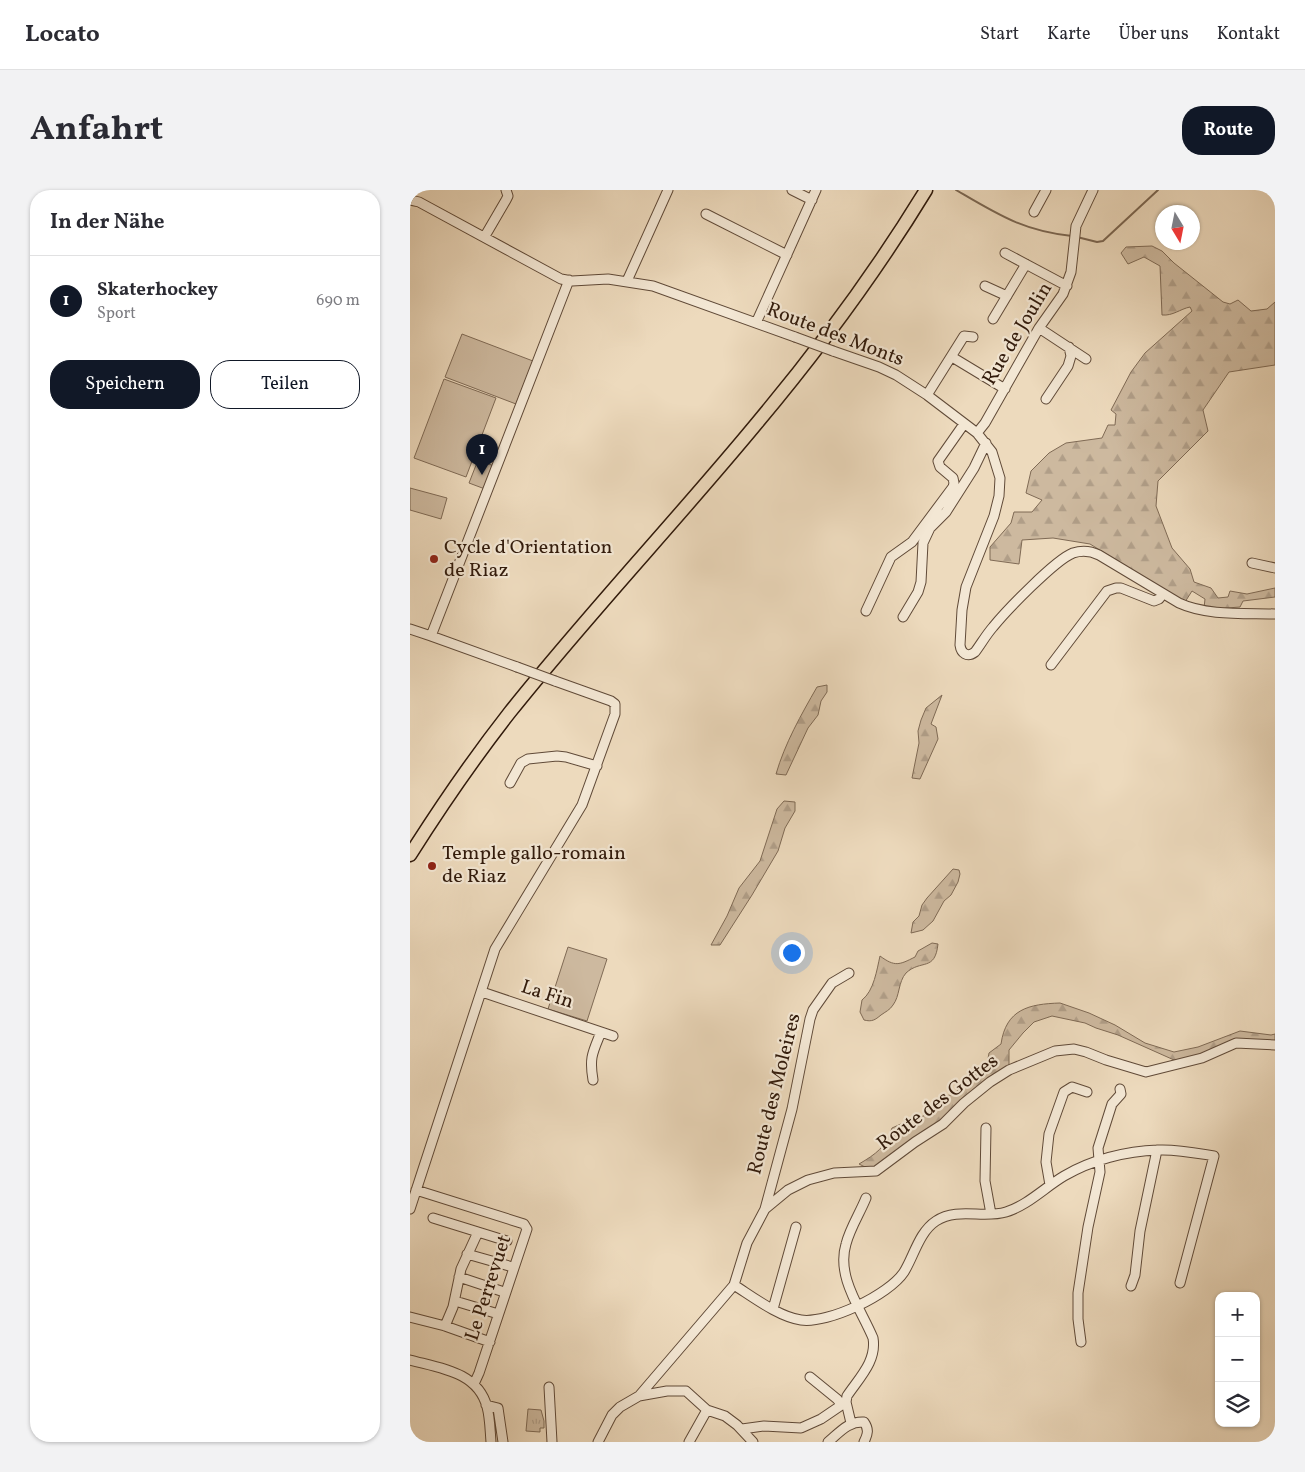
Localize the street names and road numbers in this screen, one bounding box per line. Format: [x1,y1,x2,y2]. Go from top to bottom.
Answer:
street label: Rue de Joulin [976,277,1060,391]
street label: Route des Monts [762,296,908,374]
street label: La Fin [517,973,577,1017]
street label: Route des Moleires [741,1010,809,1178]
street label: Route des Gottes [871,1048,1005,1158]
street label: Le Perrevuet [459,1231,519,1345]

